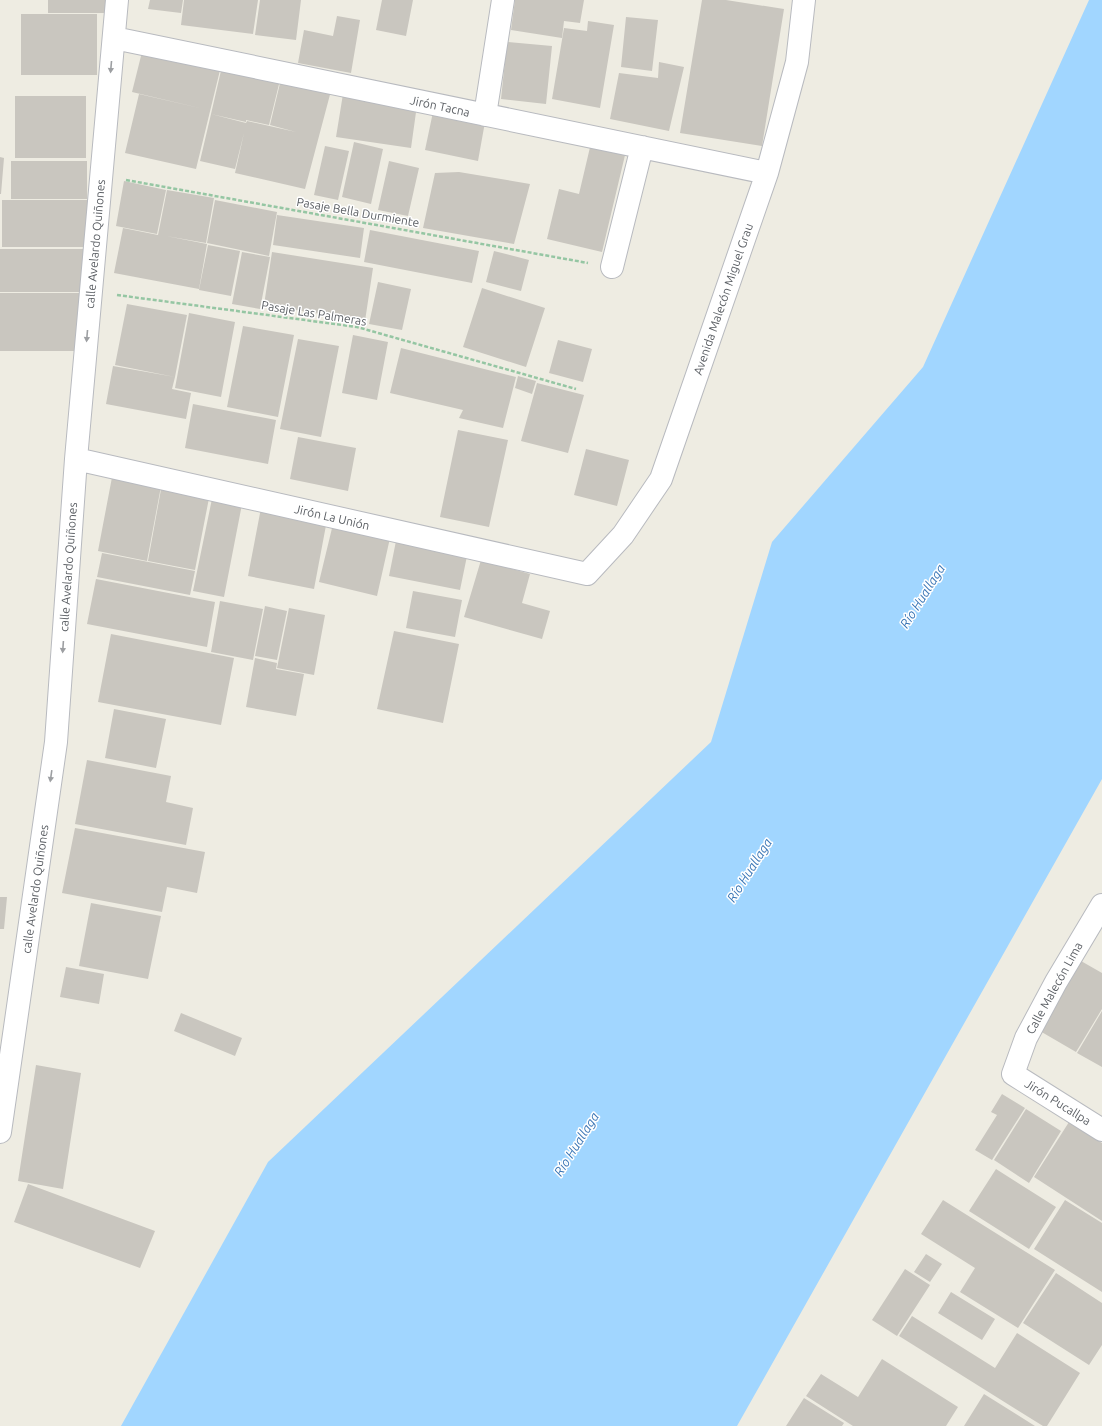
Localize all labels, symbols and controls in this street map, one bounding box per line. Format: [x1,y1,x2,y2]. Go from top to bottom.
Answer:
one-way arrow [108,61,115,73]
street label: Jirón Tacna [409,93,471,119]
street label: calle Avelardo Quiñones [83,179,107,309]
street label: Pasaje Bella Durmiente [296,195,420,229]
street label: Avenida Malecón Miguel Grau [691,221,755,377]
street label: Pasaje Las Palmeras [260,298,368,328]
one-way arrow [84,330,91,342]
street label: calle Avelardo Quiñones [57,502,79,632]
street label: Jirón La Unión [293,502,371,532]
water label: Río Huallaga [897,562,947,630]
one-way arrow [59,641,66,653]
one-way arrow [48,770,54,782]
street label: calle Avelardo Quiñones [20,824,50,954]
water label: Río Huallaga [724,836,774,904]
street label: Calle Malecón Lima [1023,940,1085,1036]
street label: Jirón Pucallpa [1023,1077,1093,1127]
water label: Río Huallaga [551,1110,601,1178]

